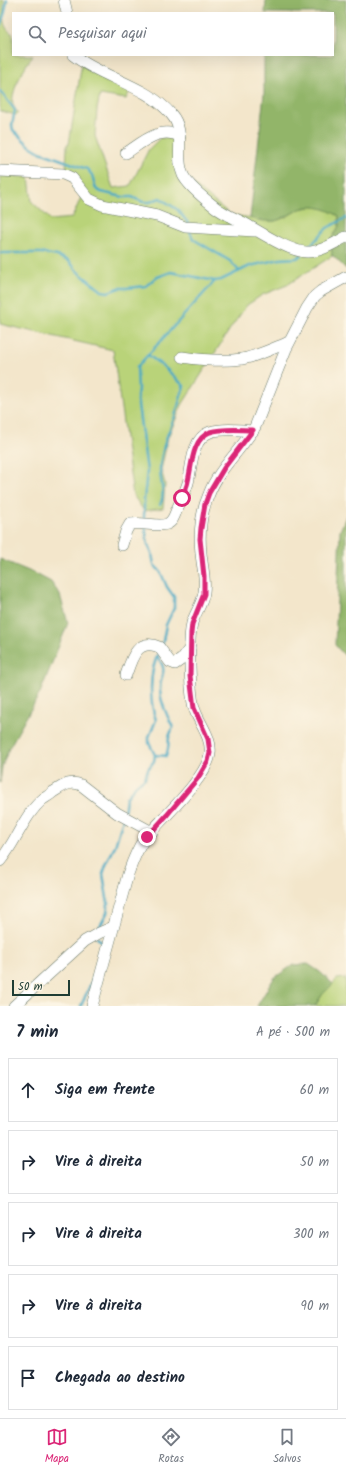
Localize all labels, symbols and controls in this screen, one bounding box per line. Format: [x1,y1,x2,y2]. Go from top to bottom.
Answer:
search box [12,12,334,56]
text: Pesquisar aqui [58,22,147,46]
icon: search [26,23,48,45]
route start [173,489,191,507]
route end [138,828,156,846]
scale bar [12,978,70,997]
text: 50 m [18,978,43,996]
text: 7 min [16,1019,58,1046]
text: A pé · 500 m [256,1022,330,1043]
text: Siga em frente [55,1078,155,1102]
icon: ahead [17,1079,39,1101]
text: 60 m [300,1080,329,1101]
text: Vire à direita [55,1150,142,1174]
icon: right [17,1151,39,1173]
text: 50 m [300,1152,329,1173]
text: Vire à direita [55,1222,142,1246]
icon: right [17,1223,39,1245]
text: 300 m [293,1224,329,1245]
text: Vire à direita [55,1294,142,1318]
icon: right [17,1295,39,1317]
text: 90 m [301,1296,329,1317]
text: Chegada ao destino [55,1366,185,1390]
icon: arrive [17,1367,39,1389]
tab: Mapa [45,1426,69,1468]
tab: Rotas [158,1426,184,1468]
tab: Salvos [273,1426,301,1468]

